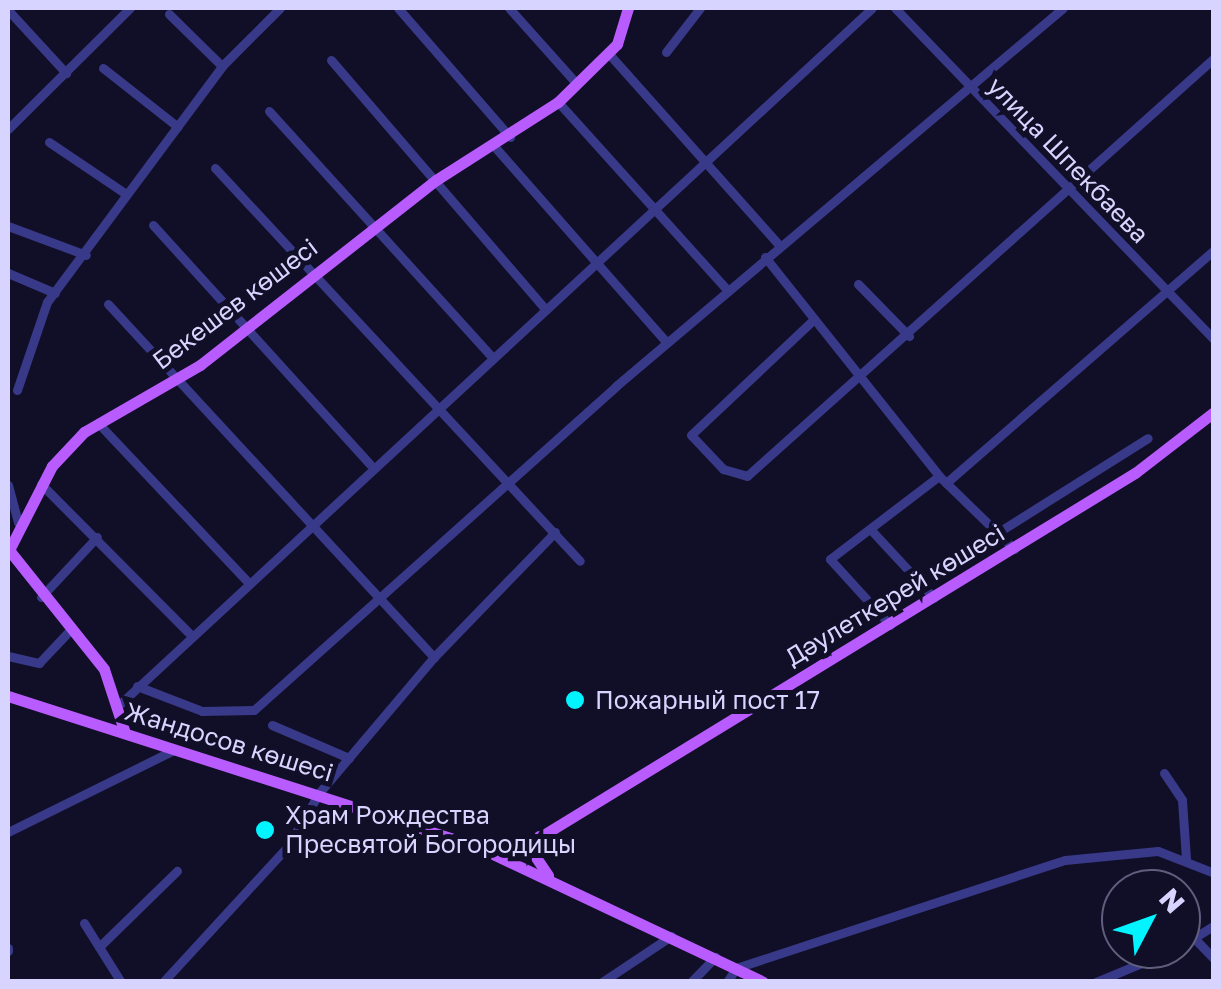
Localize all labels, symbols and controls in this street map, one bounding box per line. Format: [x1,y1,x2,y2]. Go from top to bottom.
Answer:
street label: улица Шпекбаева [981,71,1155,249]
street label: Бекешев көшесі [147,232,323,376]
street label: Дәулеткерей көшесі [780,518,1010,672]
place label: Пожарный пост 17 [595,685,820,715]
marker: Пожарный пост 17 [564,689,586,711]
street label: Жандосов көшесі [121,696,337,788]
place label: Храм Рождества Пресвятой Богородицы [285,801,576,860]
marker: Храм Рождества Пресвятой Богородицы [254,819,276,841]
north arrow [1101,869,1201,969]
text: N [1153,881,1192,919]

